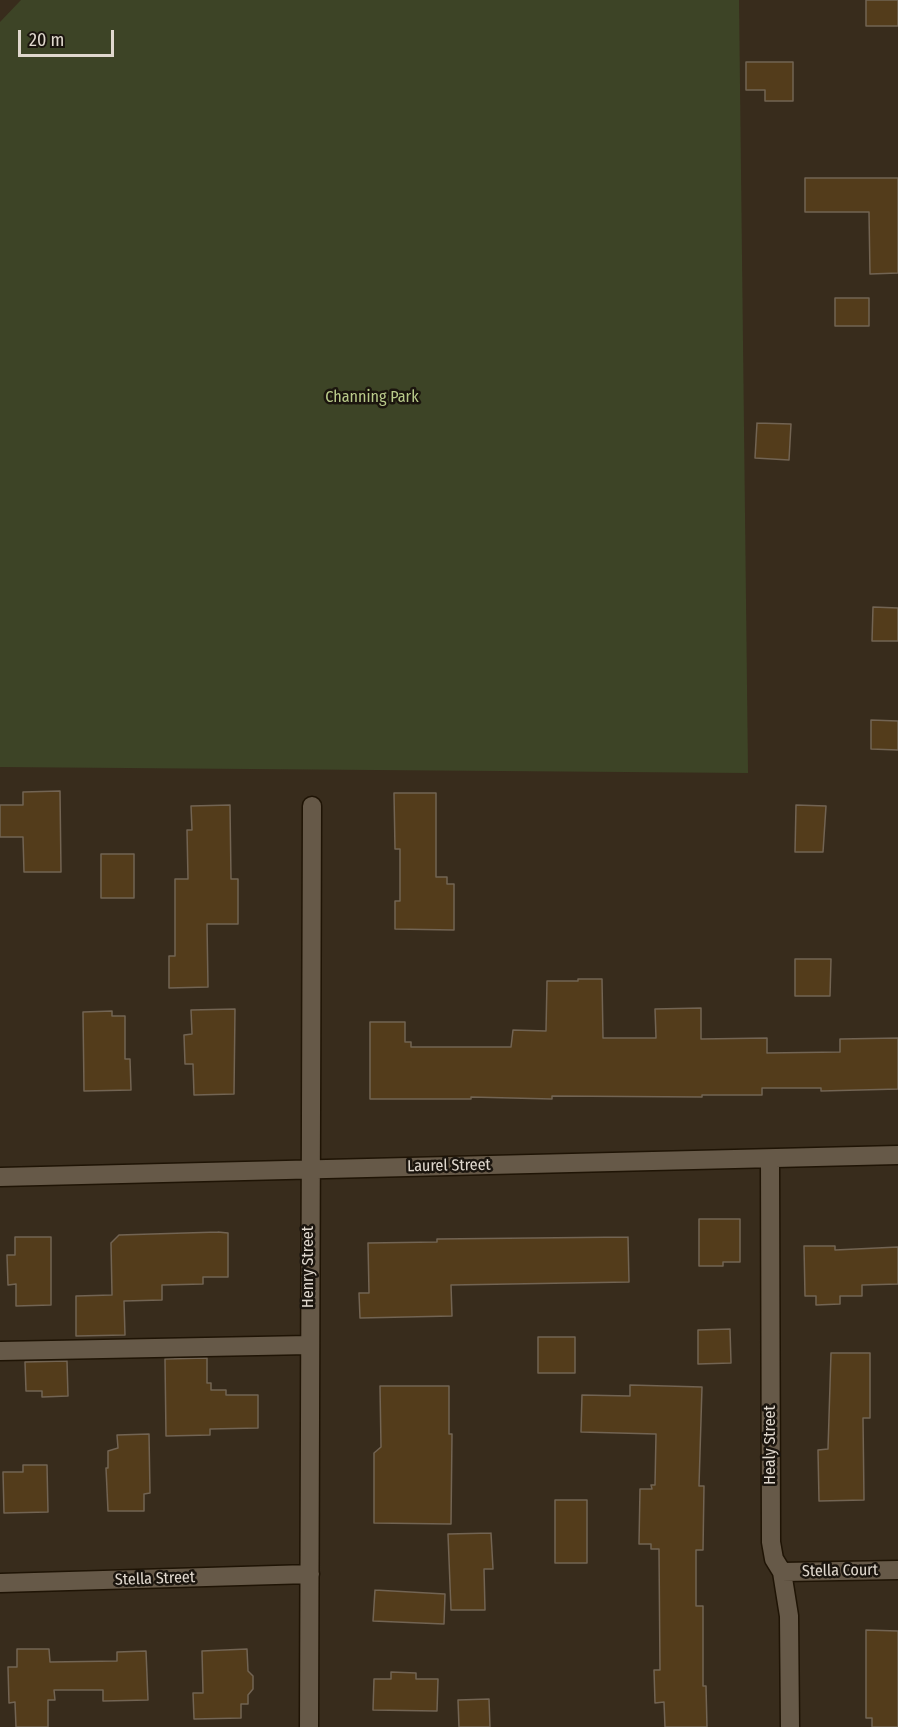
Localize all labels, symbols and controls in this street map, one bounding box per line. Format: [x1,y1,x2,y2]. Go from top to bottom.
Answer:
scale bar [21,18,117,56]
text: 20 m [29,29,64,51]
park label: Channing Park [325,388,419,408]
street label: Laurel Street [407,1156,491,1176]
street label: Henry Street [299,1226,319,1308]
street label: Healy Street [761,1405,781,1485]
street label: Stella Court [802,1561,878,1581]
street label: Stella Street [115,1568,195,1590]

